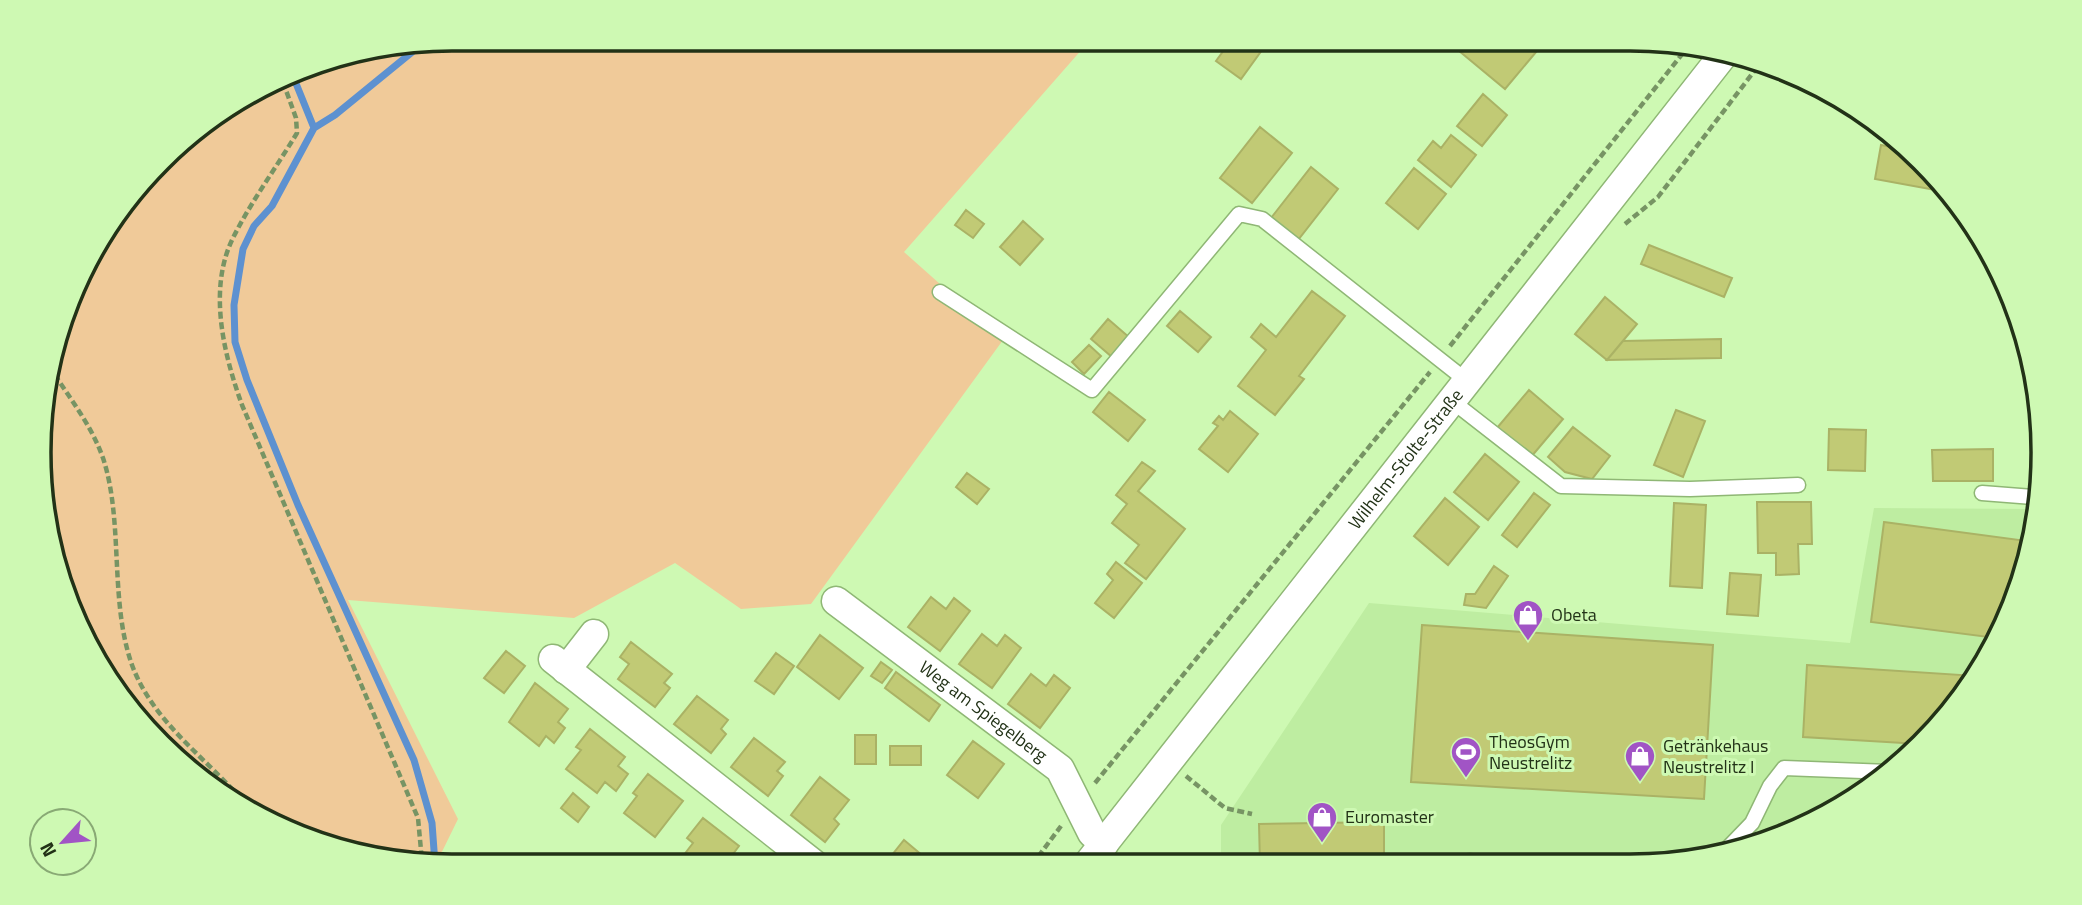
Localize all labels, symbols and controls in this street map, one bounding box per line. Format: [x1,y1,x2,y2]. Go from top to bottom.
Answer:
street label: Wilhelm-Stolte-Straße [1341,383,1469,535]
shop icon: Obeta [1511,598,1545,642]
place label: Obeta [1551,601,1597,628]
street label: Weg am Spiegelberg [913,654,1054,768]
place label: TheosGym Neustrelitz [1489,728,1572,776]
place label: Getränkehaus Neustrelitz I [1663,732,1768,780]
sports icon: TheosGym Neustrelitz [1449,735,1483,779]
shop icon: Getränkehaus Neustrelitz I [1623,739,1657,783]
shop icon: Euromaster [1305,800,1339,844]
place label: Euromaster [1345,803,1434,830]
north arrow [28,807,98,877]
text: N [31,837,63,862]

